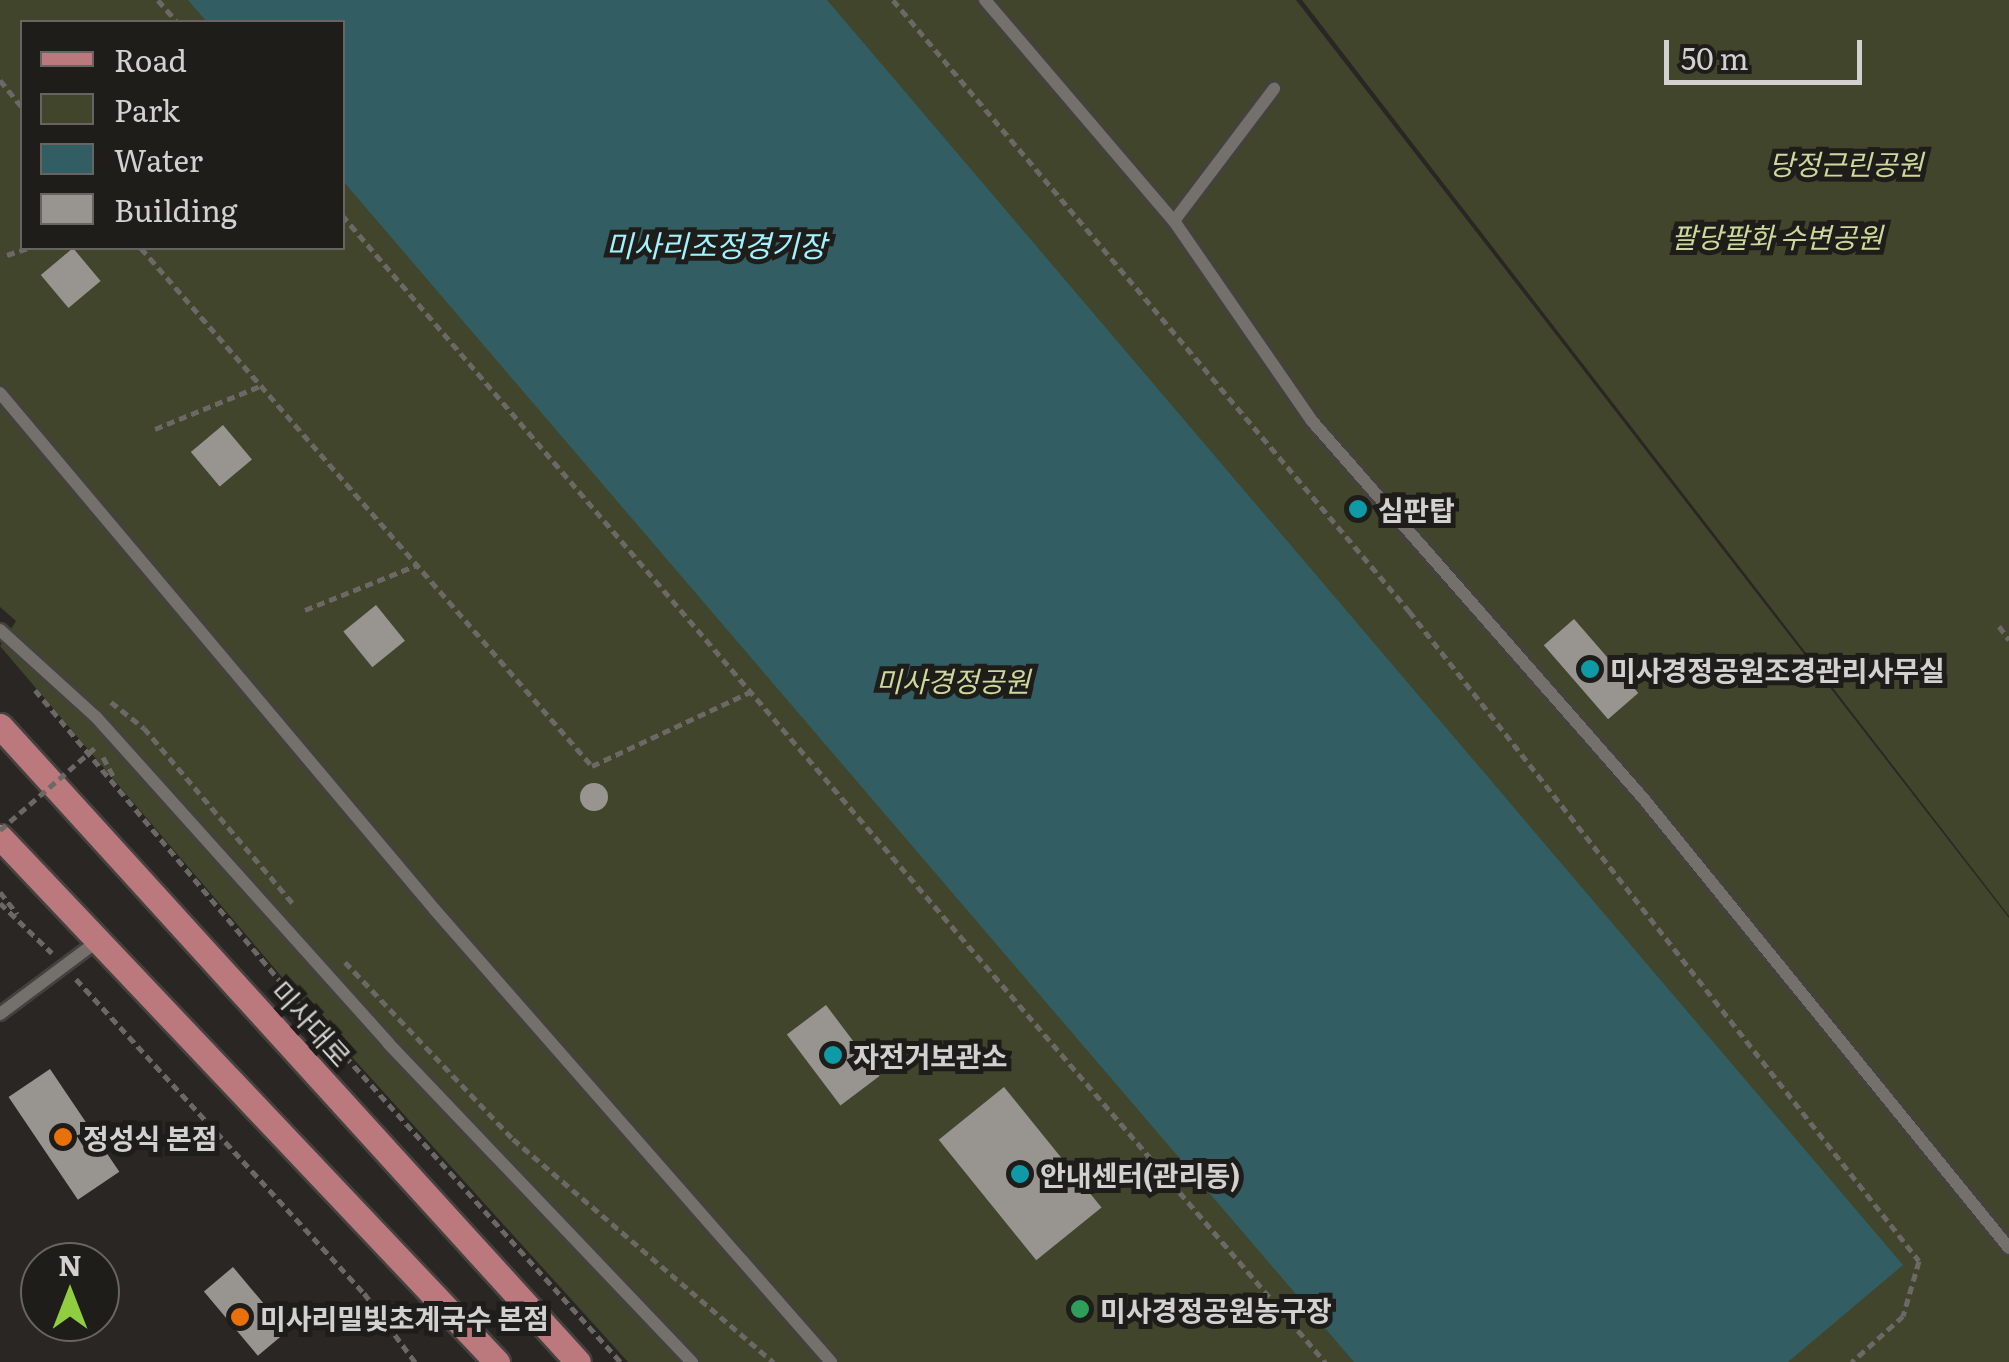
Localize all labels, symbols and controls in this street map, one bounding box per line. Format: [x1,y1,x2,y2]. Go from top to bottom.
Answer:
legend [20,20,345,250]
scale bar [1669,20,1866,82]
text: 50 m [1681,35,1749,79]
text: Road [114,37,187,81]
text: Park [114,87,180,131]
text: Water [114,137,203,181]
park label: 당정근린공원 [1769,146,1923,180]
text: Building [114,187,238,231]
park label: 팔당팔화 수변공원 [1671,219,1883,253]
water label: 미사리조정경기장 [606,226,826,262]
place label: 심판탑 [1378,492,1455,526]
marker: 심판탑 [1347,498,1369,520]
place label: 미사경정공원조경관리사무실 [1610,652,1945,686]
marker: 미사경정공원조경관리사무실 [1579,658,1601,680]
park label: 미사경정공원 [876,663,1030,697]
street label: 미사대로 [265,973,359,1073]
place label: 자전거보관소 [853,1038,1008,1072]
marker: 자전거보관소 [822,1044,844,1066]
place label: 정성식 본점 [83,1120,217,1154]
marker: 정성식 본점 [52,1126,74,1148]
place label: 안내센터(관리동) [1040,1157,1240,1191]
marker: 안내센터(관리동) [1009,1163,1031,1185]
north arrow [20,1242,120,1342]
text: N [58,1243,82,1285]
place label: 미사경정공원농구장 [1100,1292,1332,1326]
marker: 미사경정공원농구장 [1069,1298,1091,1320]
place label: 미사리밀빛초계국수 본점 [260,1300,549,1334]
marker: 미사리밀빛초계국수 본점 [229,1306,251,1328]

